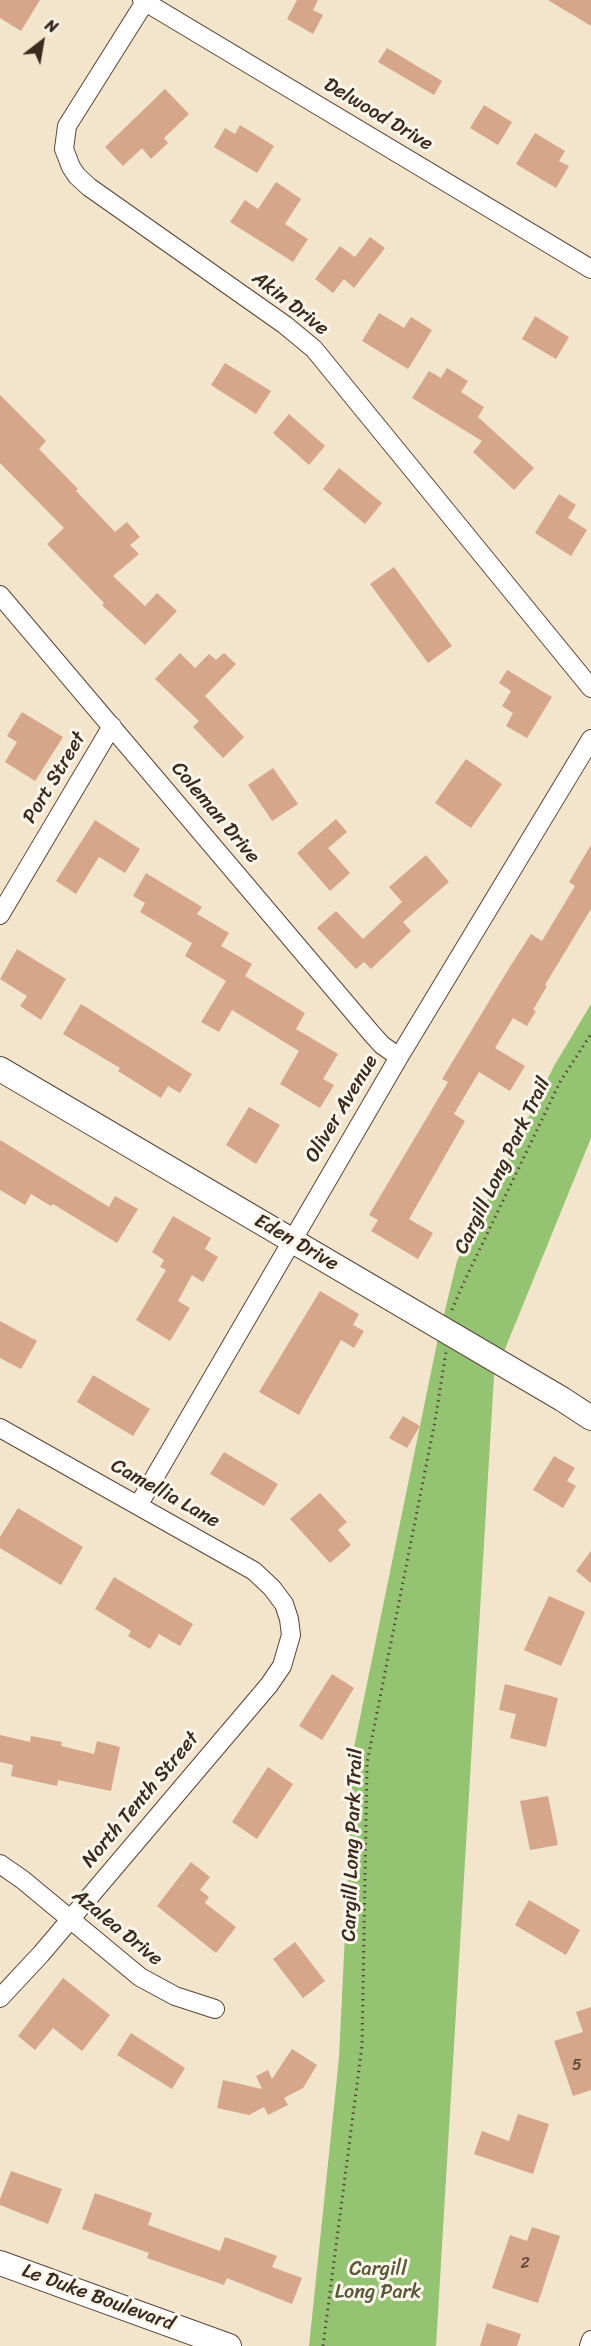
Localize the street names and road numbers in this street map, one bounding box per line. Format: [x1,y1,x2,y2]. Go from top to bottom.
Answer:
street label: Delwood Drive [319,73,437,157]
street label: Akin Drive [247,267,333,341]
street label: Port Street [18,728,92,828]
street label: Coleman Drive [166,757,264,869]
street label: Oliver Avenue [301,1051,383,1167]
street label: Cargill Long Park Trail [450,1074,556,1258]
street label: Eden Drive [250,1209,342,1277]
street label: Camellia Lane [106,1454,224,1534]
street label: North Tenth Street [77,1727,205,1873]
street label: Cargill Long Park Trail [338,1748,368,1942]
street label: Azalea Drive [67,1884,167,1972]
street label: Le Duke Boulevard [19,2259,177,2337]

